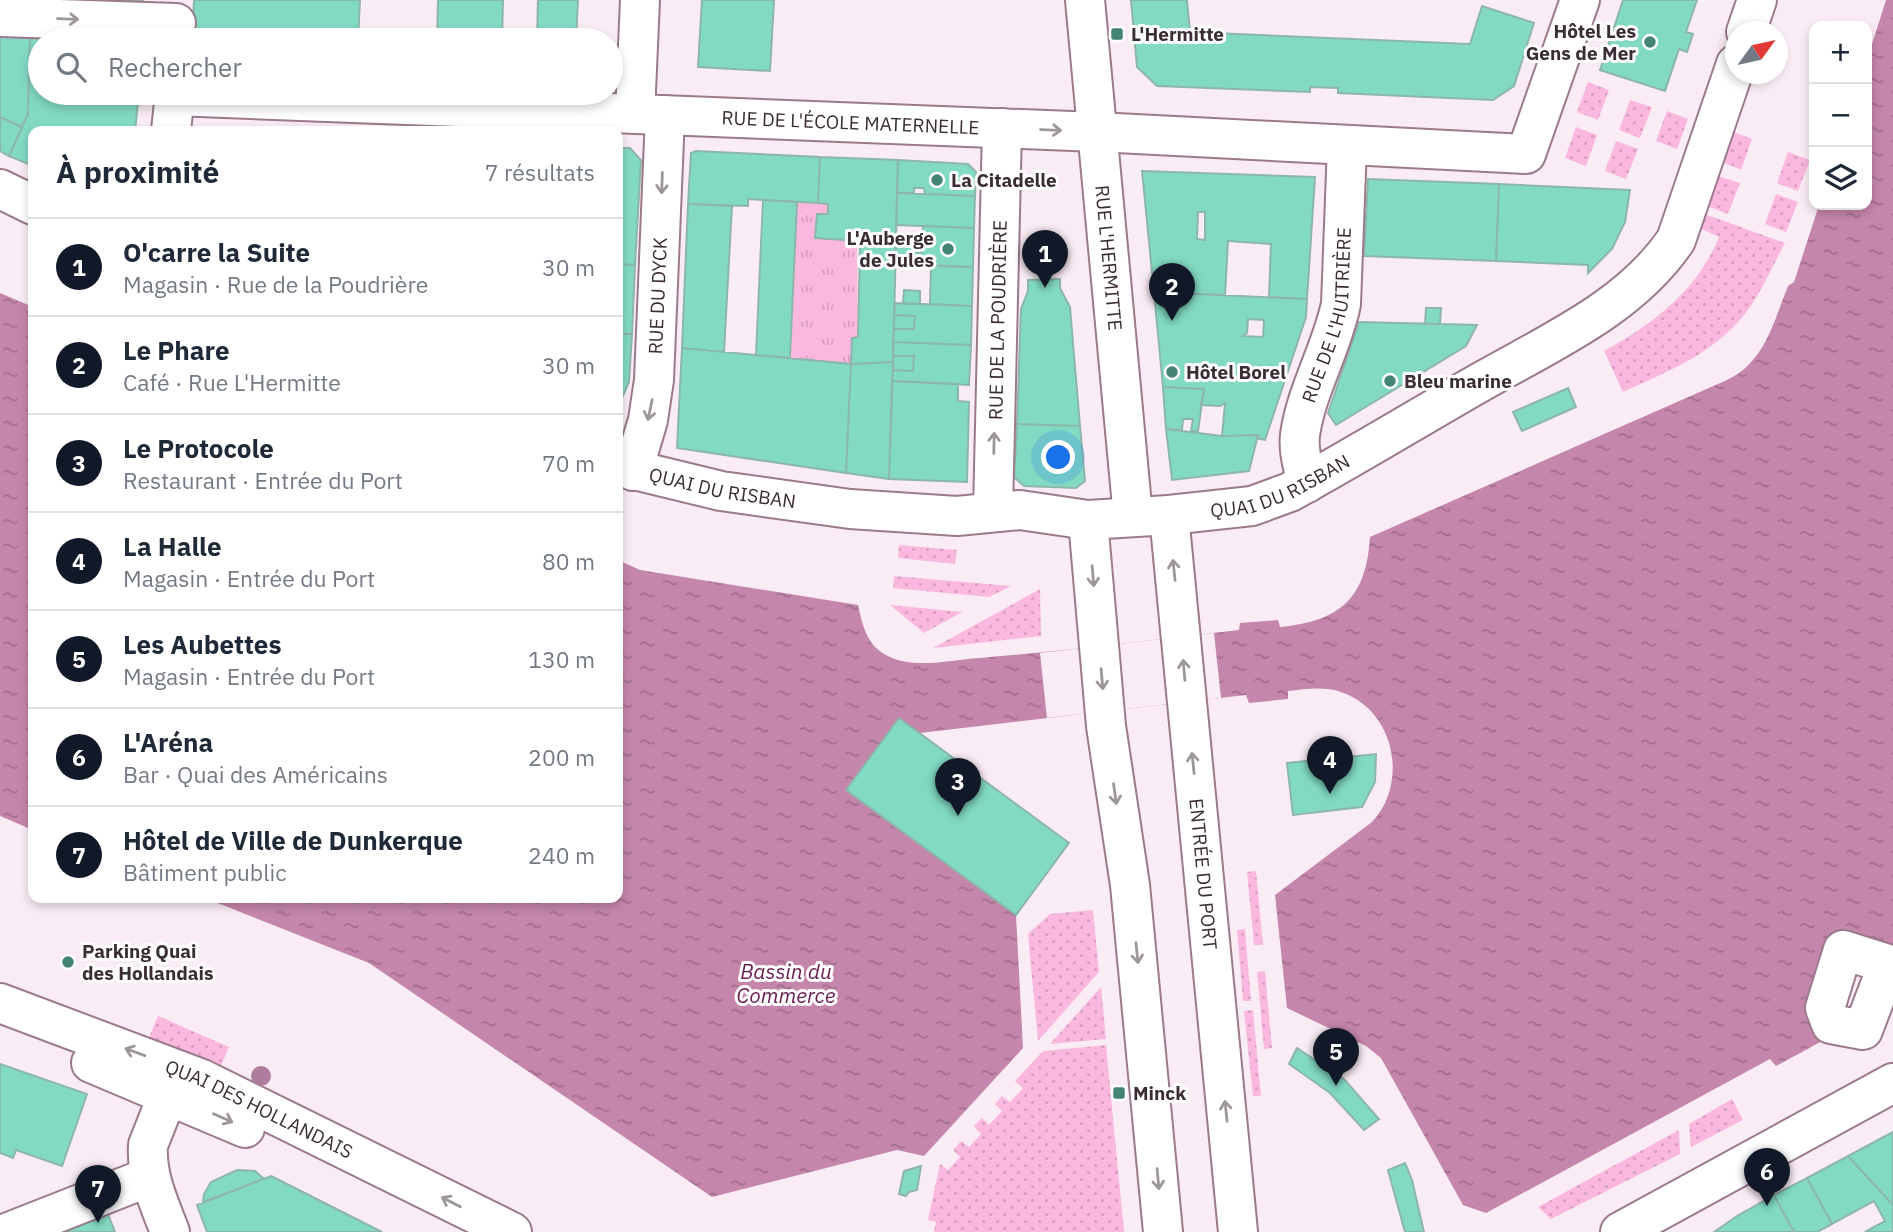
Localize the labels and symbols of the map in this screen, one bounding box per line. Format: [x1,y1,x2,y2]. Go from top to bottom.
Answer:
one-way arrow [56,13,79,26]
place label: Hôtel Les Gens de Mer [1526,19,1636,65]
north arrow [1725,21,1788,84]
place label: L'Hermitte [1131,22,1224,46]
marker: L'Hermitte [1109,26,1125,42]
marker: Hôtel Les Gens de Mer [1642,34,1658,50]
street label: RUE DE L'ÉCOLE MATERNELLE [721,105,980,139]
one-way arrow [1039,124,1062,137]
place label: La Citadelle [951,168,1057,192]
one-way arrow [655,172,669,195]
marker: La Citadelle [929,172,945,188]
street label: RUE L'HERMITTE [1090,184,1128,332]
street label: RUE DE LA POUDRIÈRE [983,220,1012,420]
place label: L'Auberge de Jules [846,226,934,272]
street label: RUE DE L'HUITRIÈRE [1296,227,1356,406]
pin: 1 [1022,230,1068,288]
street label: RUE DU DYCK [643,237,672,355]
marker: L'Auberge de Jules [940,241,956,257]
pin: 2 [1149,263,1195,321]
place label: Hôtel Borel [1186,360,1286,384]
marker: Hôtel Borel [1164,364,1180,380]
place label: Bleu marine [1404,369,1512,393]
marker: Bleu marine [1382,373,1398,389]
one-way arrow [642,398,656,421]
one-way arrow [987,432,1001,455]
your location [1041,440,1075,474]
street label: QUAI DU RISBAN [1209,449,1354,522]
street label: QUAI DU RISBAN [647,462,798,513]
one-way arrow [1167,559,1180,582]
one-way arrow [1087,564,1100,586]
one-way arrow [1177,659,1190,682]
one-way arrow [1096,667,1109,690]
pin: 4 [1307,736,1353,794]
one-way arrow [1186,752,1199,775]
pin: 3 [935,758,981,816]
one-way arrow [1109,782,1122,805]
street label: ENTRÉE DU PORT [1184,797,1223,951]
place label: Parking Quai des Hollandais [82,939,214,985]
one-way arrow [1130,941,1143,964]
marker: Parking Quai des Hollandais [60,954,76,970]
water label: Bassin du Commerce [737,957,836,1009]
pin: 5 [1313,1028,1359,1086]
one-way arrow [124,1045,146,1057]
street label: QUAI DES HOLLANDAIS [162,1054,357,1164]
place label: Minck [1133,1081,1186,1105]
marker: Minck [1111,1085,1127,1101]
one-way arrow [1220,1100,1233,1123]
one-way arrow [211,1112,233,1125]
pin: 6 [1744,1148,1790,1206]
pin: 7 [75,1165,121,1223]
one-way arrow [1152,1168,1165,1190]
one-way arrow [441,1194,462,1208]

